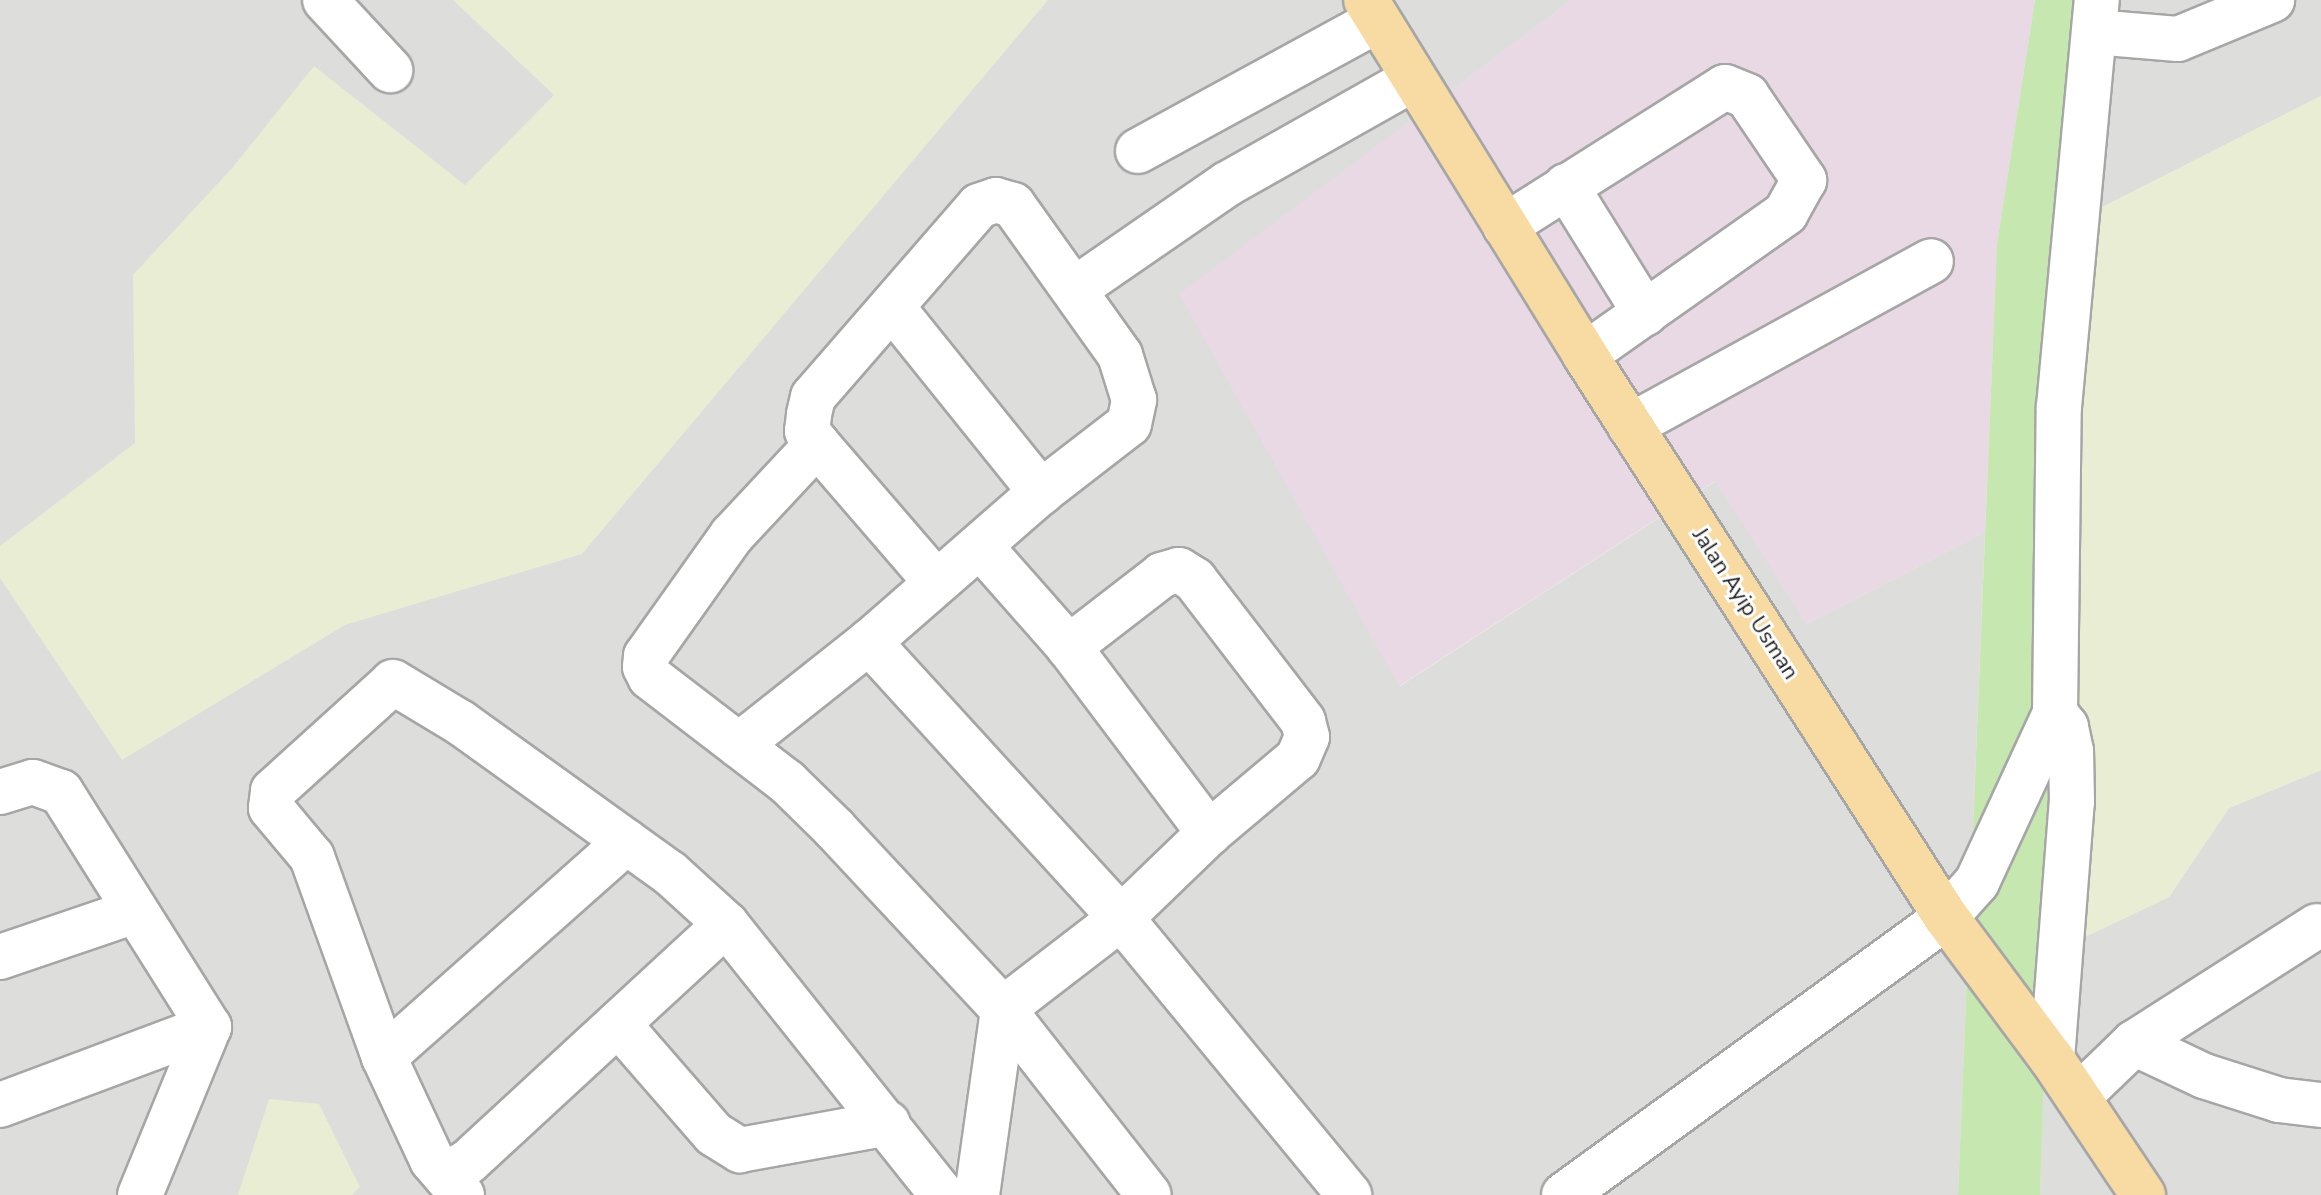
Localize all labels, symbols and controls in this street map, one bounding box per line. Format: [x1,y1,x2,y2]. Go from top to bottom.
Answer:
street label: Jalan Ayip Usman [1686,523,1804,685]

